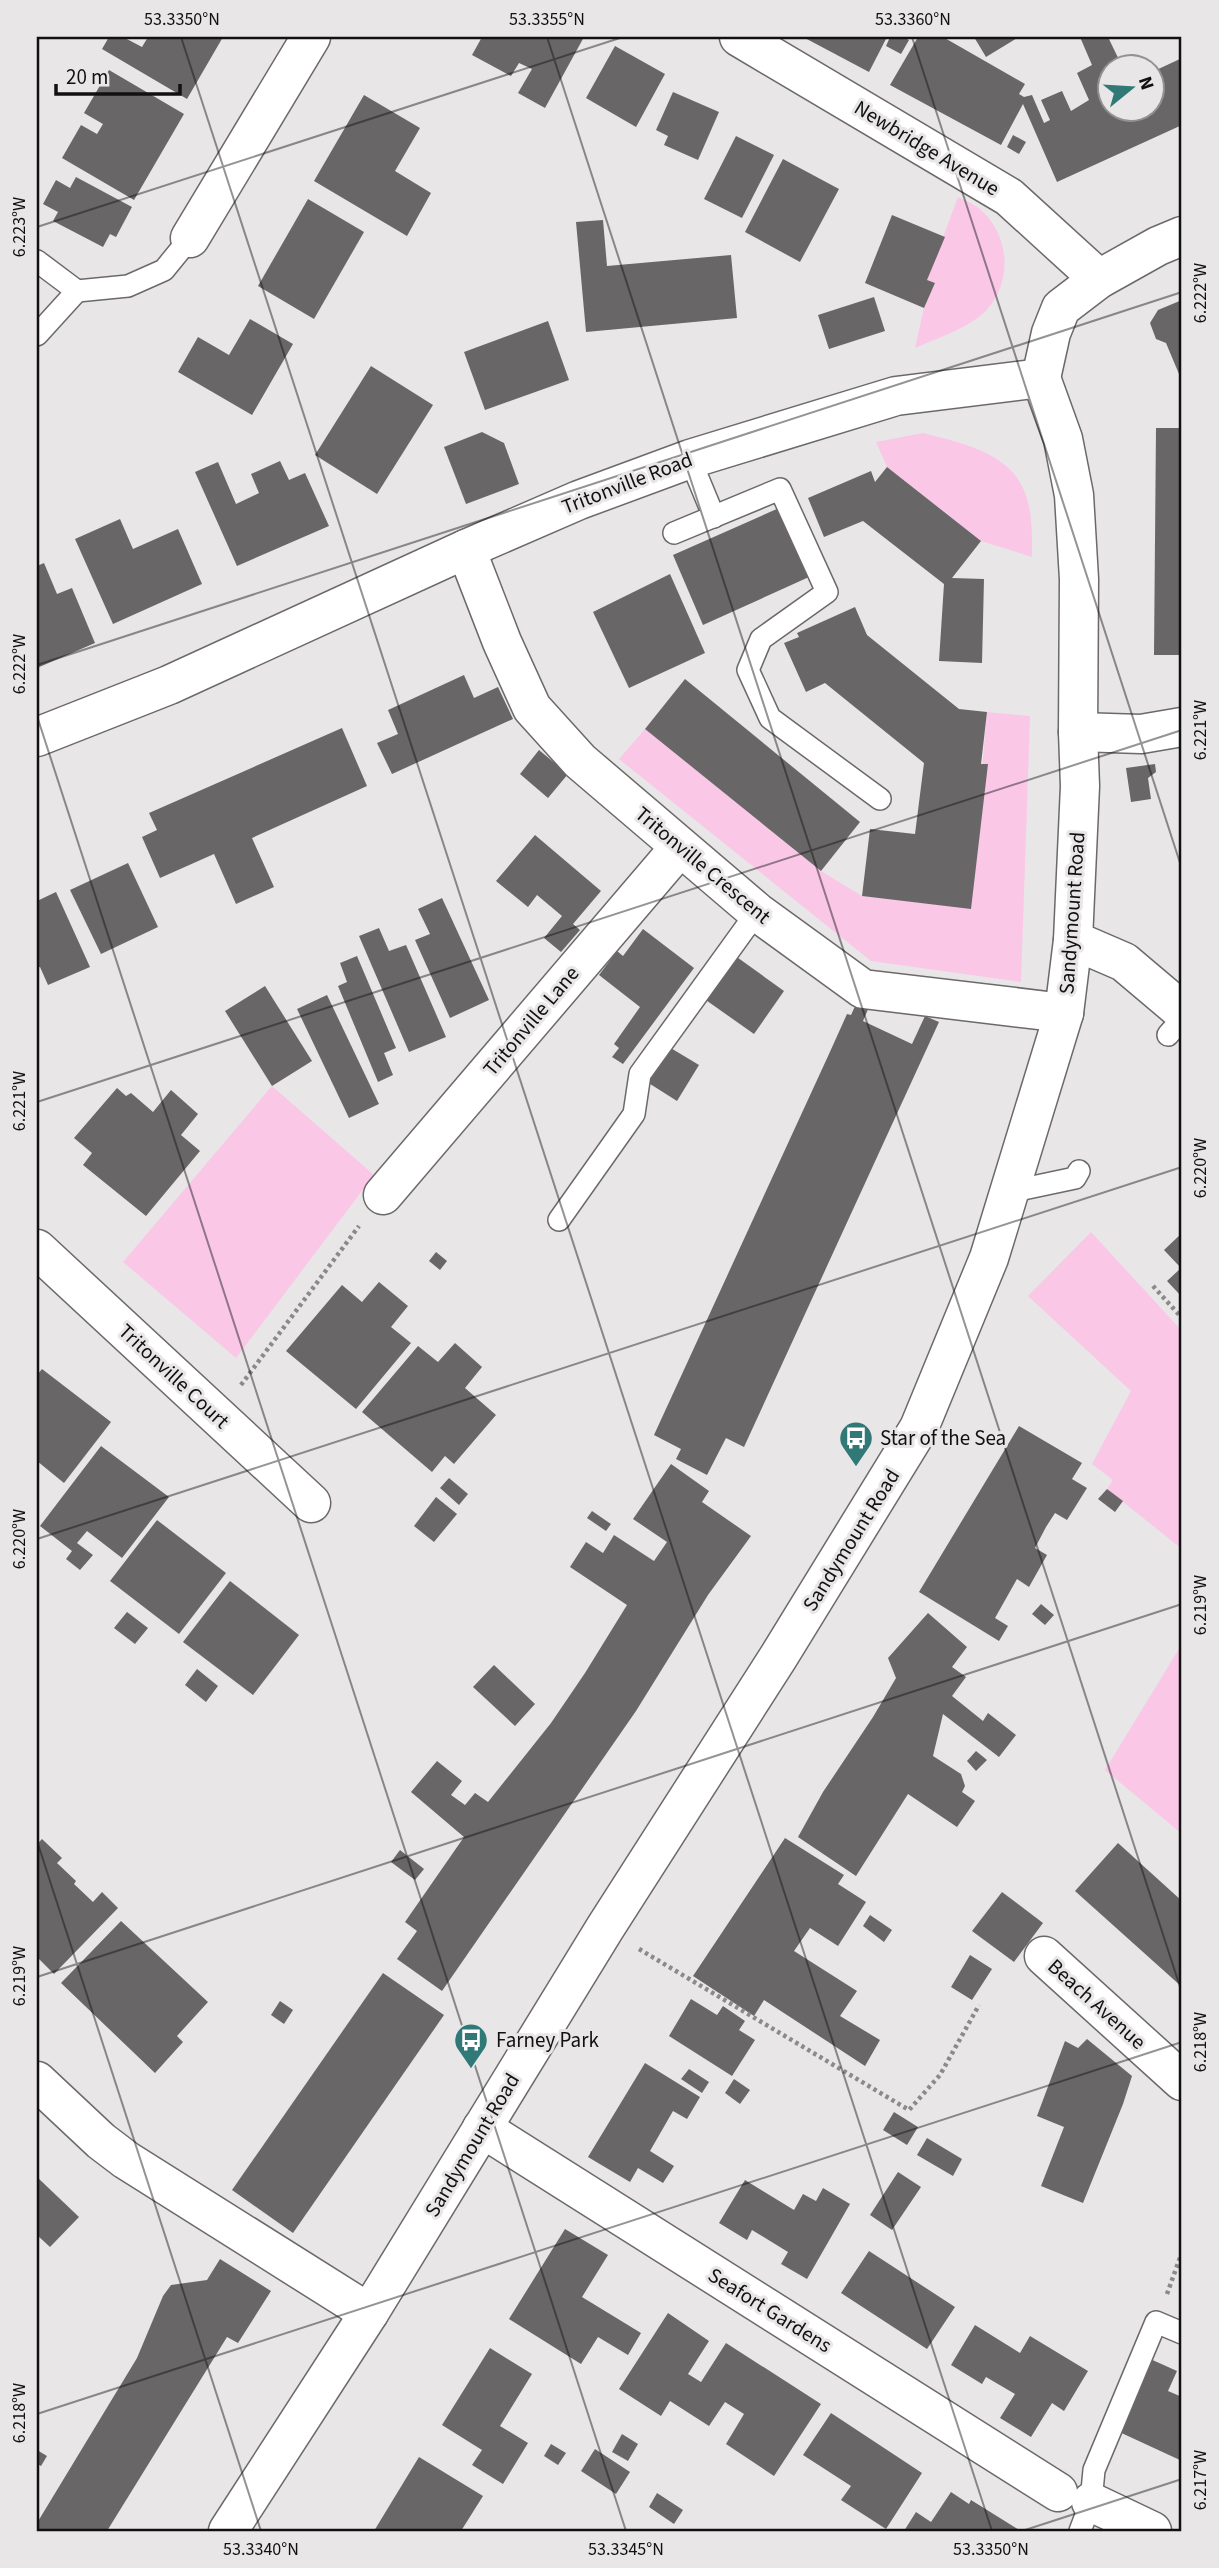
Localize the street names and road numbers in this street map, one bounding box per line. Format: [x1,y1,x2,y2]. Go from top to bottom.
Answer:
street label: Newbridge Avenue [849,93,1005,203]
street label: Tritonville Road [557,444,697,522]
street label: Tritonville Crescent [629,799,777,931]
street label: Sandymount Road [1051,831,1093,995]
street label: Tritonville Lane [476,959,586,1083]
street label: Tritonville Court [112,1317,236,1435]
street label: Sandymount Road [795,1463,907,1617]
street label: Beach Avenue [1041,1952,1153,2056]
street label: Sandymount Road [417,2067,527,2223]
street label: Seafort Gardens [702,2260,838,2360]

